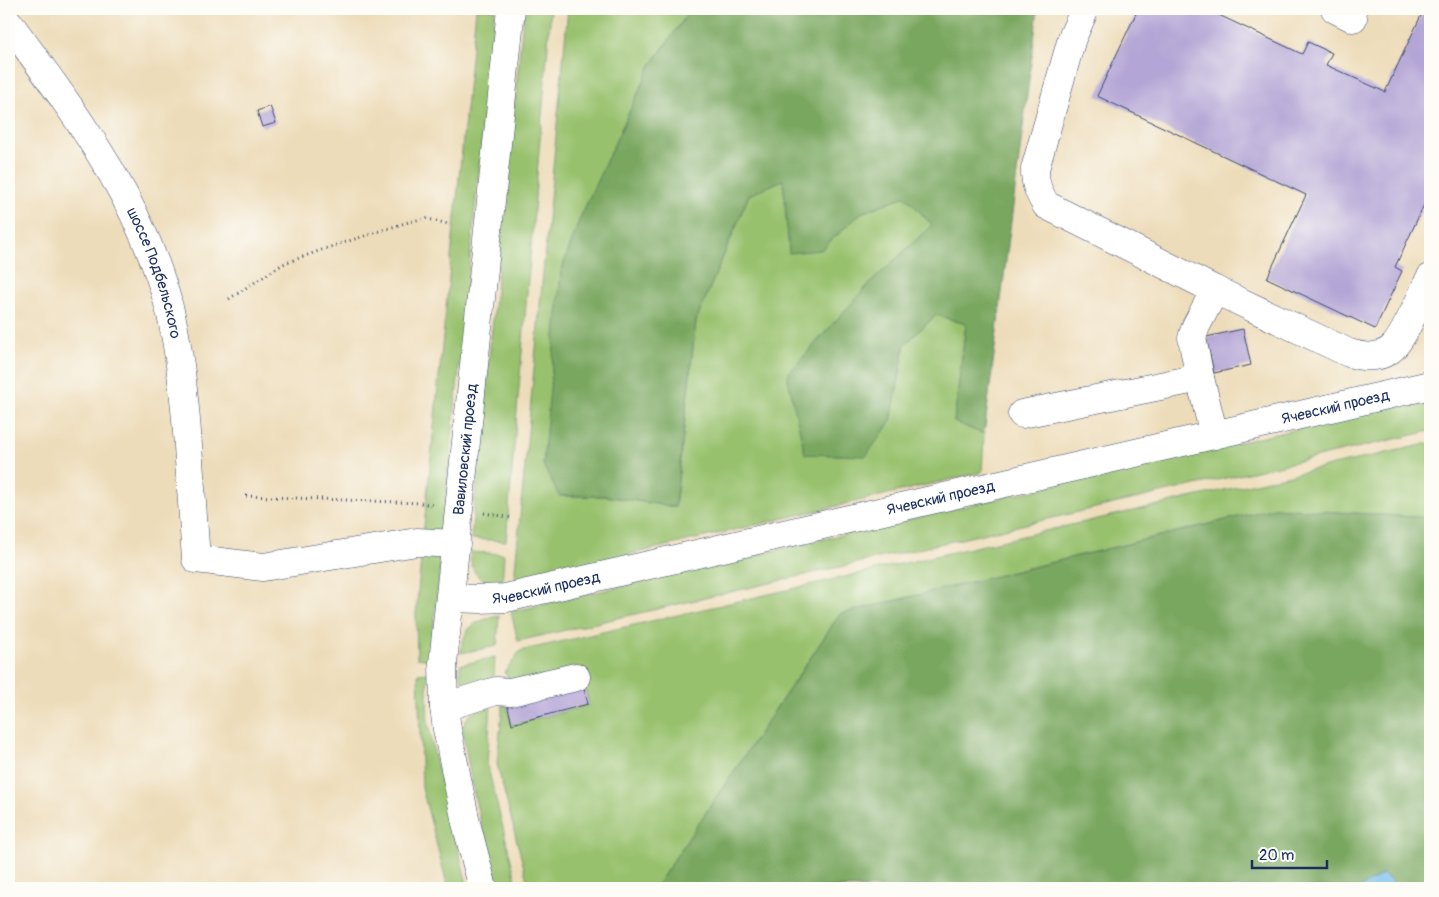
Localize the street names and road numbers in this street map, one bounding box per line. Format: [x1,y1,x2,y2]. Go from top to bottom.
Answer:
street label: шоссе Подбельского [122,204,185,340]
street label: Вавиловский проезд [449,383,481,516]
street label: Ячевский проезд [1279,385,1391,428]
street label: Ячевский проезд [885,476,996,519]
street label: Ячевский проезд [492,567,602,608]

